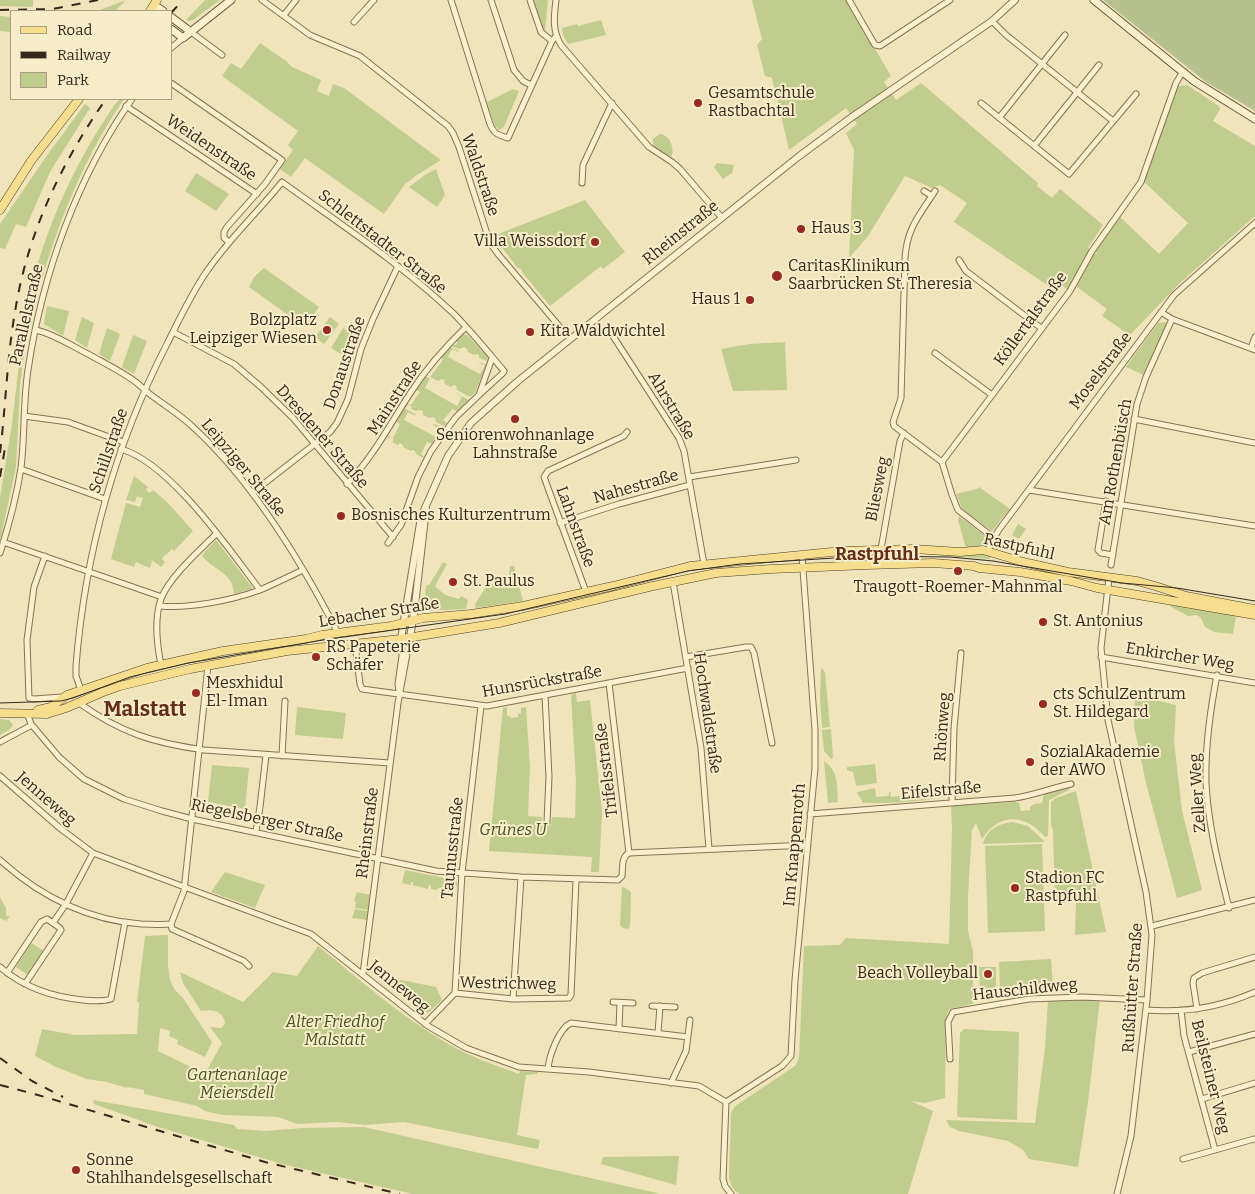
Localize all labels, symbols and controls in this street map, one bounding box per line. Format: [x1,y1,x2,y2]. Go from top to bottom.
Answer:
legend [10,10,172,100]
text: Road [57,21,92,39]
text: Railway [57,46,111,64]
text: Park [57,71,89,89]
place label: Gesamtschule Rastbachtal [708,84,815,122]
marker: Gesamtschule Rastbachtal [692,97,704,109]
street label: Weidenstraße [162,111,260,185]
street label: Waldstraße [457,131,503,219]
street label: Schlettstadter Straße [314,186,450,298]
street label: Rheinstraße [639,197,723,269]
place label: Haus 3 [811,219,862,239]
marker: Haus 3 [795,223,807,235]
place label: Villa Weissdorf [474,232,585,252]
marker: Villa Weissdorf [589,236,601,248]
place label: CaritasKlinikum Saarbrücken St. Theresia [788,257,972,295]
street label: Parallelstraße [6,262,48,368]
street label: Köllertalstraße [990,268,1072,370]
marker: CaritasKlinikum Saarbrücken St. Theresia [770,269,784,283]
place label: Haus 1 [692,290,740,310]
marker: Haus 1 [744,294,756,306]
place label: Bolzplatz Leipziger Wiesen [189,311,317,349]
street label: Donaustraße [320,314,370,412]
place label: Kita Waldwichtel [540,322,665,342]
marker: Bolzplatz Leipziger Wiesen [321,324,333,336]
marker: Kita Waldwichtel [524,326,536,338]
street label: Moselstraße [1066,329,1136,413]
street label: Mainstraße [364,357,426,439]
street label: Ahrstraße [643,369,699,443]
street label: Dresdener Straße [272,381,372,493]
street label: Am Rothenbüsch [1095,397,1137,527]
street label: Schillstraße [85,406,133,496]
marker: Seniorenwohnanlage Lahnstraße [509,413,521,425]
street label: Leipziger Straße [197,415,289,521]
place label: Seniorenwohnanlage Lahnstraße [436,426,594,464]
street label: Bliesweg [862,455,894,523]
street label: Nahestraße [591,466,681,508]
street label: Lahnstraße [551,484,599,570]
place label: Bosnisches Kulturzentrum [351,506,551,526]
marker: Bosnisches Kulturzentrum [335,510,347,522]
street label: Rastpfuhl [982,530,1056,564]
district label: Rastpfuhl [835,544,919,566]
marker: Traugott-Roemer-Mahnmal [952,565,964,577]
place label: St. Paulus [463,572,535,592]
marker: St. Paulus [447,576,459,588]
place label: Traugott-Roemer-Mahnmal [853,578,1063,598]
street label: Lebacher Straße [317,594,441,632]
place label: St. Antonius [1053,612,1143,632]
marker: St. Antonius [1037,616,1049,628]
place label: RS Papeterie Schäfer [326,638,420,676]
street label: Enkircher Weg [1124,639,1236,675]
marker: RS Papeterie Schäfer [310,651,322,663]
street label: Hochwaldstraße [689,651,725,775]
street label: Hunsrückstraße [480,662,604,702]
place label: Mesxhidul El-Iman [206,674,283,712]
place label: cts SchulZentrum St. Hildegard [1053,685,1186,723]
marker: Mesxhidul El-Iman [190,687,202,699]
street label: Rhönweg [931,692,955,762]
district label: Malstatt [103,697,187,723]
marker: cts SchulZentrum St. Hildegard [1037,698,1049,710]
street label: Trifelsstraße [592,722,622,818]
place label: SozialAkademie der AWO [1040,743,1160,781]
street label: Zeller Weg [1186,753,1210,833]
marker: SozialAkademie der AWO [1024,756,1036,768]
street label: Jenneweg [12,768,80,830]
street label: Eifelstraße [900,778,982,804]
street label: Im Knappenroth [780,783,810,907]
street label: Rheinstraße [353,786,383,880]
street label: Riegelsberger Straße [189,795,345,847]
street label: Taunusstraße [438,796,468,900]
park label: Grünes U [479,821,547,841]
place label: Stadion FC Rastpfuhl [1025,869,1105,907]
marker: Stadion FC Rastpfuhl [1009,882,1021,894]
street label: Rußhütter Straße [1119,922,1147,1054]
street label: Jenneweg [365,957,433,1017]
place label: Beach Volleyball [857,964,978,984]
marker: Beach Volleyball [982,968,994,980]
street label: Westrichweg [459,974,557,994]
street label: Hauschildweg [972,975,1078,1005]
park label: Alter Friedhof Malstatt [286,1013,384,1051]
street label: Beilsteiner Weg [1187,1018,1233,1136]
park label: Gartenanlage Meiersdell [187,1066,287,1104]
place label: Sonne Stahlhandelsgesellschaft [86,1151,273,1189]
marker: Sonne Stahlhandelsgesellschaft [70,1164,82,1176]

